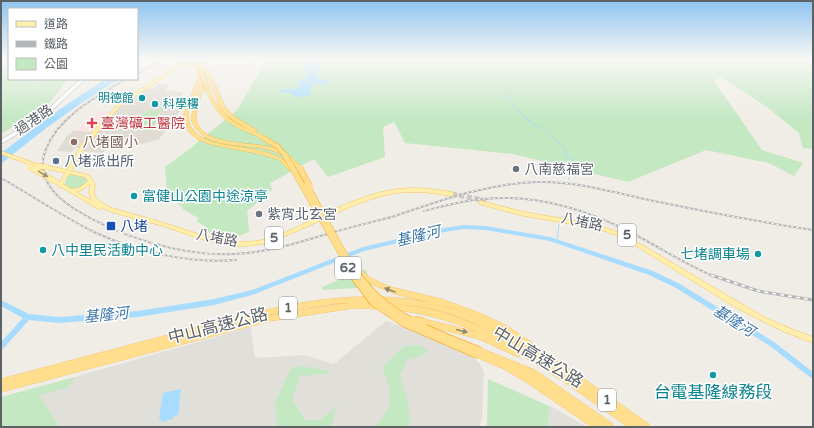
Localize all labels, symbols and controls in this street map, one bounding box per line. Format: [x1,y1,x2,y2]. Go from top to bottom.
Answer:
legend [8,8,138,80]
text: 道路 [44,17,68,31]
text: 鐵路 [44,37,68,51]
text: 公園 [44,57,68,71]
place label: 明德館 [98,91,134,105]
marker: 明德館 [137,93,147,103]
place label: 科學樓 [163,97,199,111]
marker: 科學樓 [150,99,160,109]
street label: 過港路 [12,101,56,139]
place label: 臺灣礦工醫院 [101,115,185,132]
marker: 臺灣礦工醫院 [86,117,98,129]
place label: 八堵國小 [82,134,138,151]
marker: 八堵國小 [69,137,79,147]
place label: 八堵派出所 [64,153,134,170]
marker: 八堵派出所 [51,156,61,166]
place label: 八南慈福宮 [524,161,594,178]
marker: 八南慈福宮 [511,164,521,174]
one-way arrow [37,171,49,178]
place label: 富健山公園中途涼亭 [142,188,268,205]
marker: 富健山公園中途涼亭 [129,191,139,201]
place label: 紫宵北玄宮 [267,206,337,223]
marker: 紫宵北玄宮 [254,209,264,219]
street label: 八堵路 [560,209,604,235]
place label: 八堵 [120,218,148,235]
marker: 八堵 [105,220,117,232]
water label: 基隆河 [394,221,445,250]
road number: 5 [618,224,636,246]
street label: 八堵路 [195,226,239,250]
road number: 5 [265,227,283,249]
place label: 八中里民活動中心 [51,242,163,259]
marker: 八中里民活動中心 [38,245,48,255]
place label: 七堵調車場 [680,246,750,263]
marker: 七堵調車場 [753,249,763,259]
road number: 62 [335,257,361,279]
one-way arrow [383,286,395,292]
road number: 1 [279,297,297,319]
water label: 基隆河 [710,301,760,342]
water label: 基隆河 [83,303,132,326]
street label: 中山高速公路 [166,303,270,349]
street label: 中山高速公路 [489,322,587,392]
one-way arrow [456,328,468,334]
marker: 台電基隆線務段 [708,370,718,380]
place label: 台電基隆線務段 [654,382,773,403]
road number: 1 [598,389,616,411]

